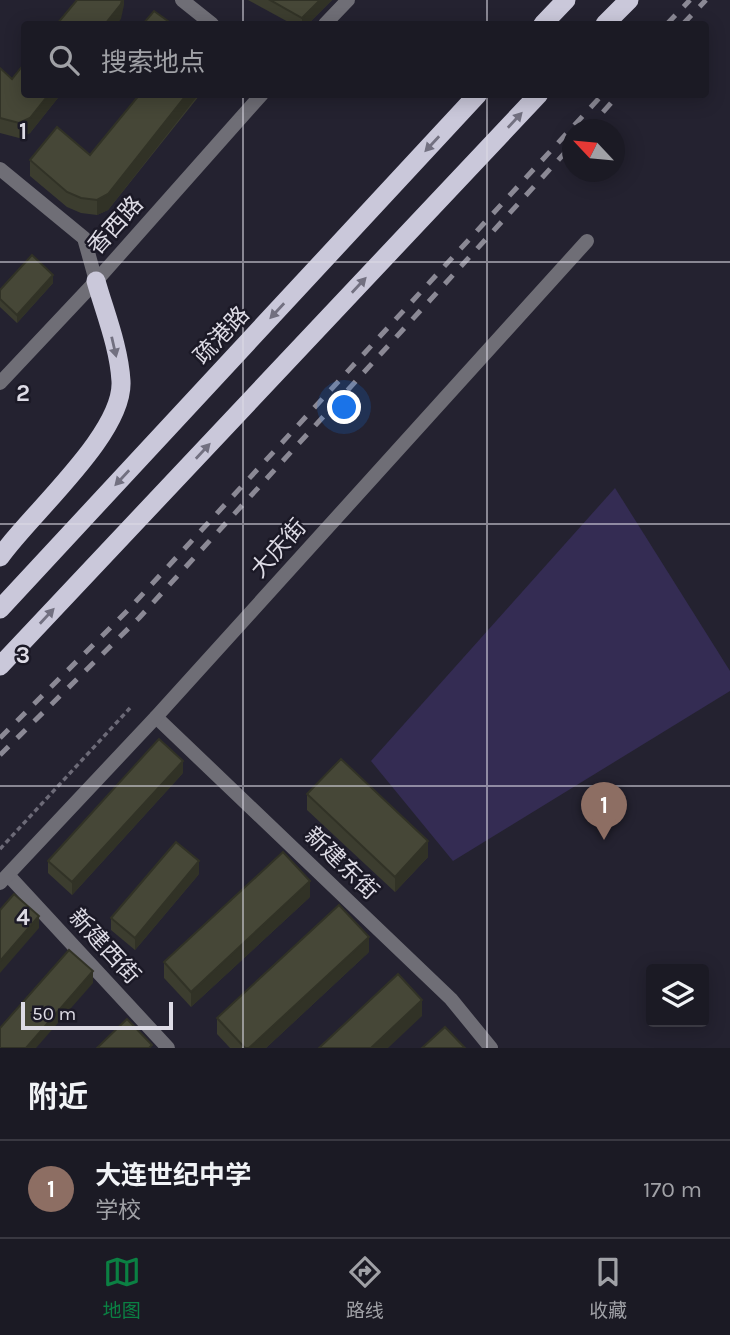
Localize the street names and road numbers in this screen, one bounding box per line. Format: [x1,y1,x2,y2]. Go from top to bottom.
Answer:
street label: 香西路 [82,191,148,260]
street label: 疏港路 [188,301,255,370]
street label: 大庆街 [245,514,311,583]
street label: 新建东街 [299,822,384,905]
street label: 新建西街 [63,903,146,989]

